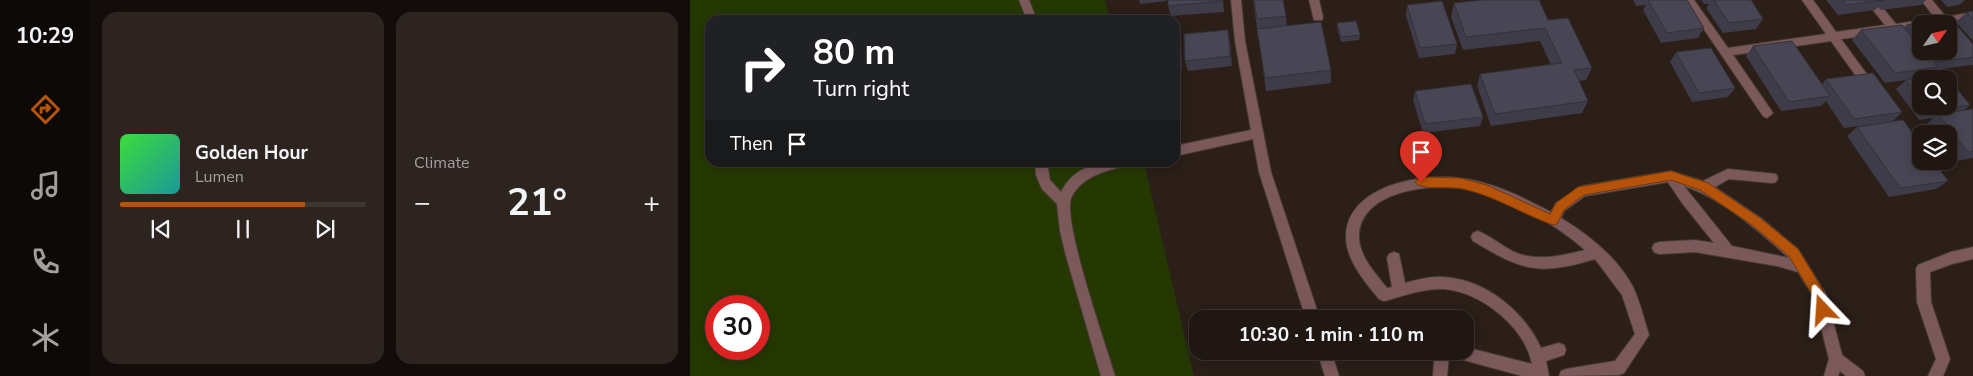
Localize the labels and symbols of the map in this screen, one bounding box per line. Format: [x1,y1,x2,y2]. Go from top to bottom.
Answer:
north arrow [1912,15,1958,60]
pin [1400,131,1442,182]
position arrow [1796,283,1848,335]
speed limit sign: 30 [705,295,770,360]

